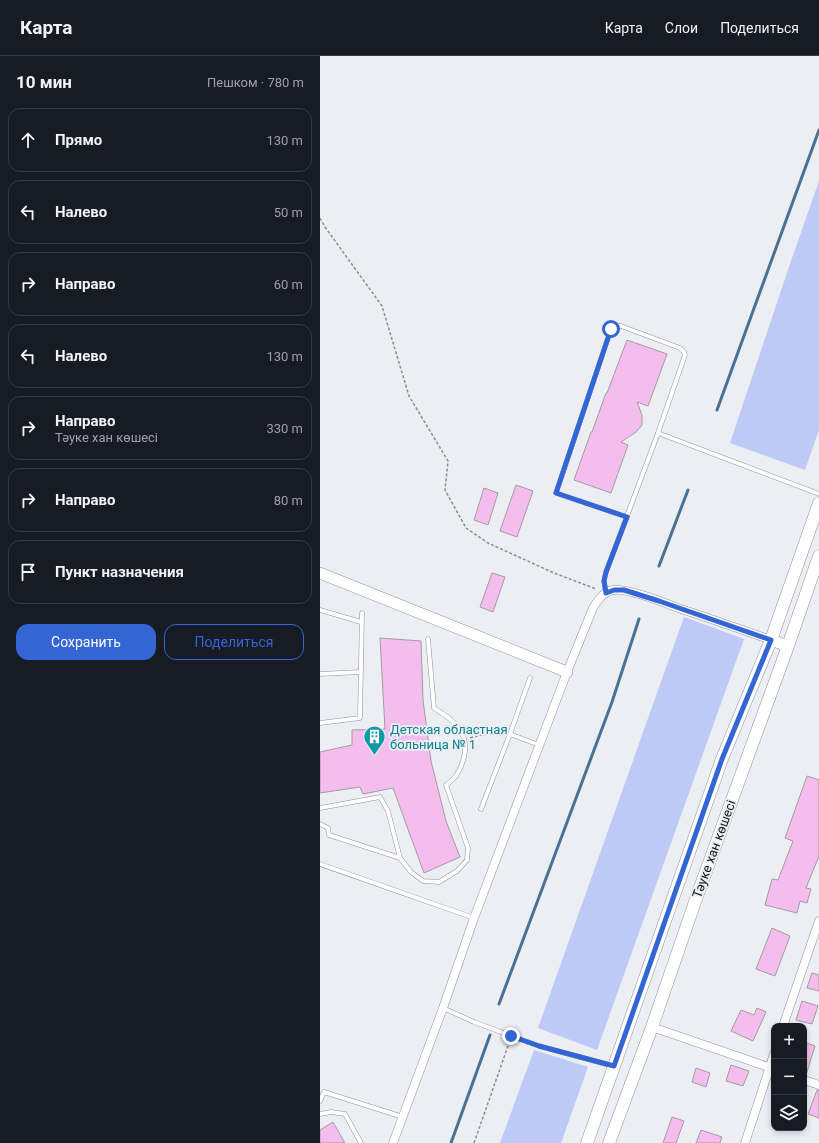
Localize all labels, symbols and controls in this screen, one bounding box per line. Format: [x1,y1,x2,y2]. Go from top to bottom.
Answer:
text: Карта [20,16,72,39]
text: Карта [605,20,643,36]
text: Слои [665,20,698,36]
text: Поделиться [720,20,799,36]
text: 10 мин [16,72,72,92]
text: Пешком · 780 m [207,75,304,90]
icon: ahead [17,129,39,151]
text: Прямо [55,131,102,149]
text: 130 m [266,133,303,148]
icon: left [17,201,39,223]
text: Налево [55,203,107,221]
text: 50 m [274,205,303,220]
icon: right [17,273,39,295]
text: Направо [55,275,116,293]
text: 60 m [274,277,303,292]
route start [602,320,620,338]
icon: left [17,345,39,367]
text: Налево [55,347,107,365]
text: 130 m [266,349,303,364]
text: Направо [55,412,116,430]
icon: right [17,417,39,439]
text: 330 m [266,421,303,436]
text: Тәуке хан көшесі [55,430,158,445]
icon: right [17,489,39,511]
text: Направо [55,491,116,509]
text: 80 m [274,493,303,508]
icon: arrive [17,561,39,583]
text: Пункт назначения [55,563,184,581]
button: Сохранить [16,624,156,660]
button: Поделиться [164,624,304,660]
place label: Детская областная больница № 1 [390,722,508,752]
building icon: Детская областная больница № 1 [362,723,388,756]
street label: Тәуке хан көшесі [689,798,739,900]
map controls [771,1023,807,1131]
button: + [771,1023,807,1059]
route end [502,1027,520,1045]
button: − [771,1059,807,1095]
button: layers [771,1095,807,1131]

